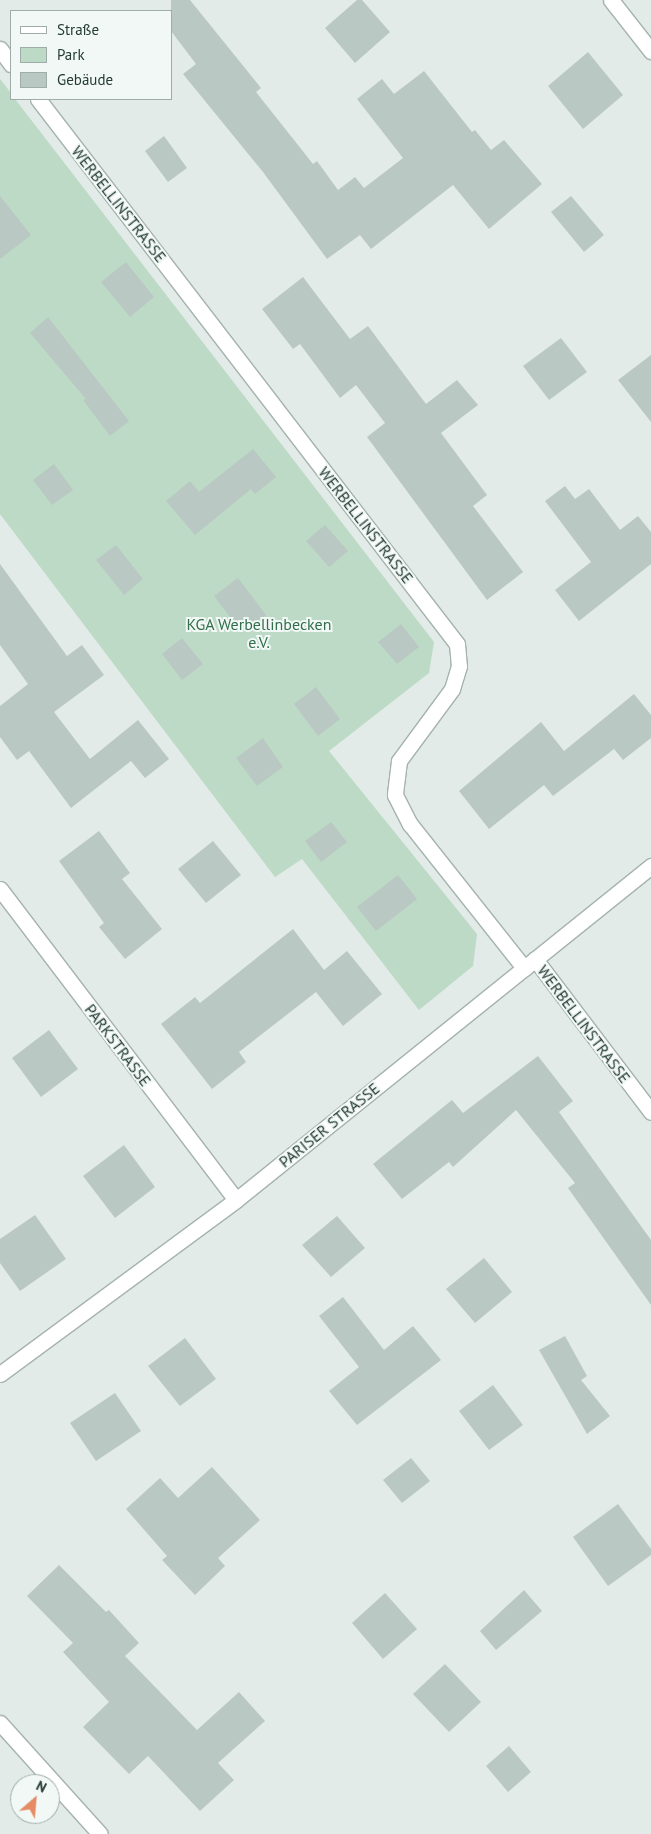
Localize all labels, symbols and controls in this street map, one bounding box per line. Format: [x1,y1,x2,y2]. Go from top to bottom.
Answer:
legend [10,10,172,100]
text: Straße [57,20,99,39]
text: Park [57,45,85,64]
text: Gebäude [57,70,113,89]
street label: WERBELLINSTRASSE [68,142,170,266]
street label: WERBELLINSTRASSE [315,463,417,587]
park label: KGA Werbellinbecken e.V. [186,614,332,652]
street label: WERBELLINSTRASSE [533,961,635,1087]
street label: PARKSTRASSE [81,1000,155,1090]
street label: PARISER STRASSE [275,1079,383,1171]
north arrow [10,1774,60,1824]
text: N [33,1776,50,1797]

